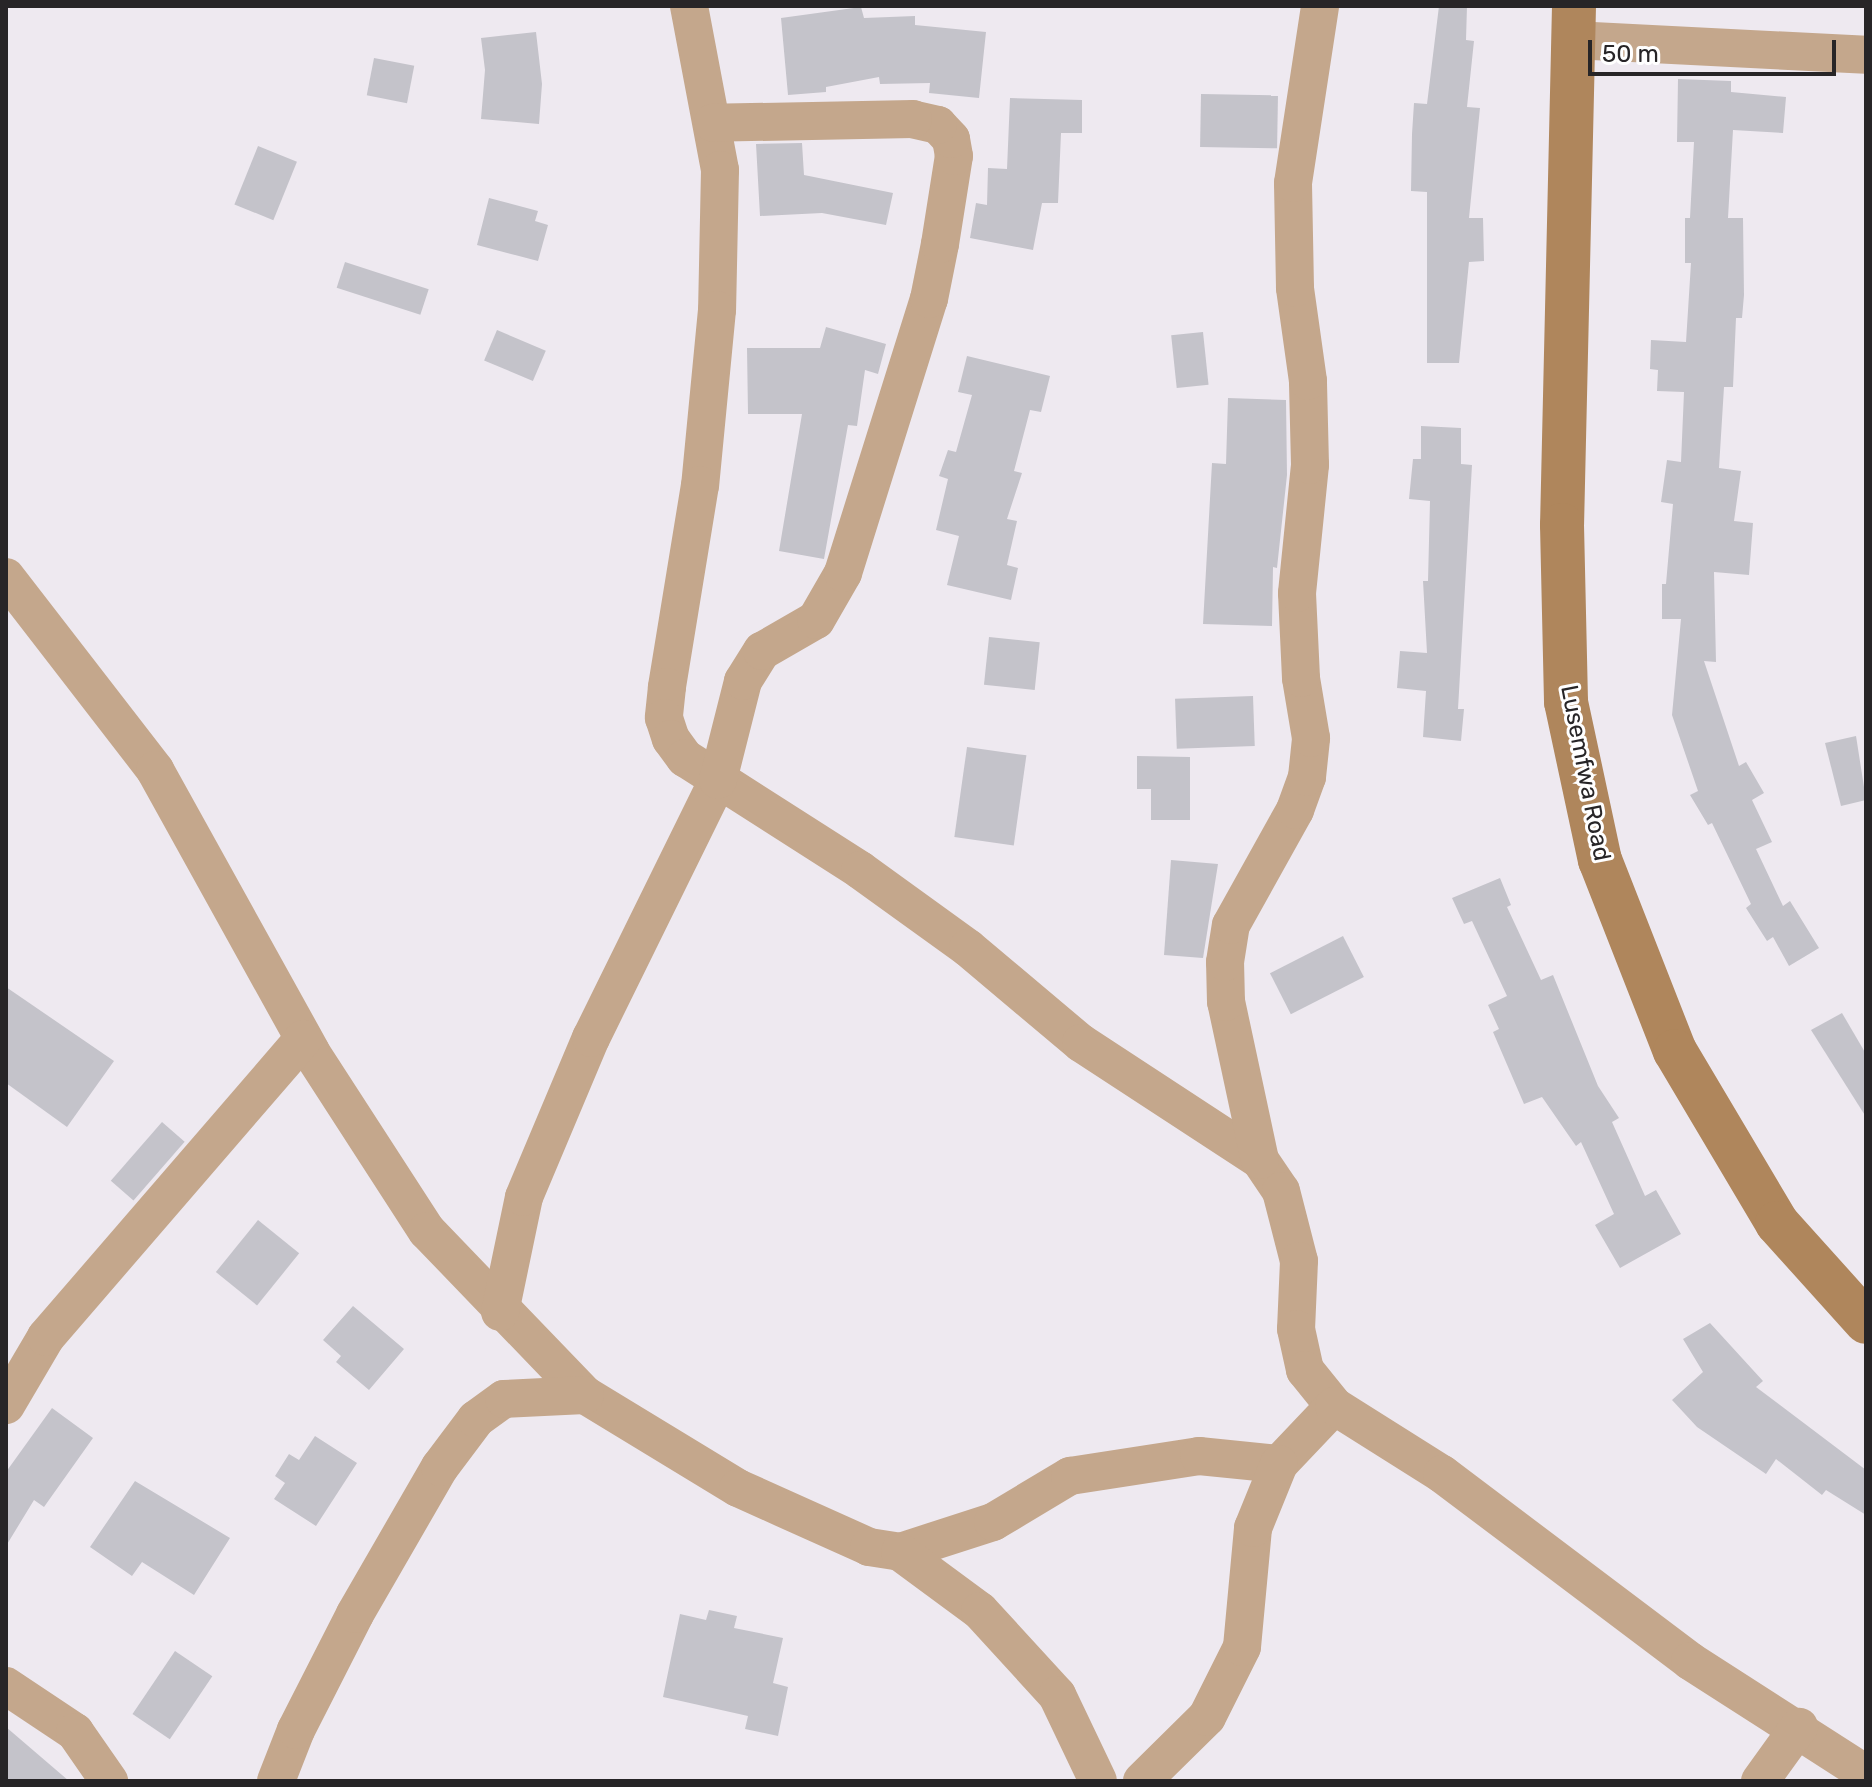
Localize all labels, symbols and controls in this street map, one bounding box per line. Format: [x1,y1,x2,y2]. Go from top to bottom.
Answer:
scale bar [1592,24,1840,74]
text: 50 m [1602,40,1659,68]
street label: Lusemfwa Road [1554,683,1616,863]

